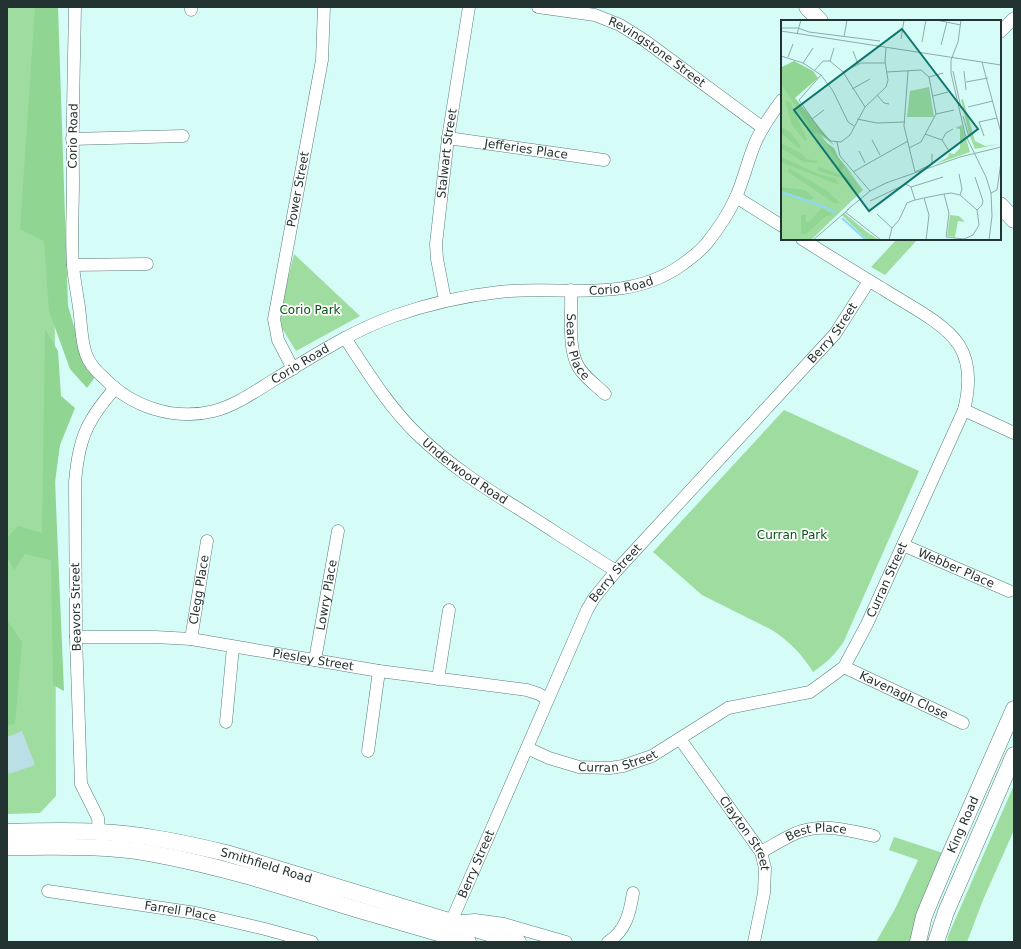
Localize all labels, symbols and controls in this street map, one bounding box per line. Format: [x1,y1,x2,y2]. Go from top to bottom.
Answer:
street label: Revingstone Street [606,14,708,90]
inset map [781,20,1001,240]
street label: Corio Road [65,103,81,169]
street label: Stalwart Street [434,107,460,199]
street label: Jefferies Place [483,136,569,162]
street label: Power Street [284,150,312,228]
street label: Corio Road [589,274,655,298]
street label: Berry Street [805,300,860,366]
park label: Corio Park [279,303,341,317]
street label: Sears Place [564,313,593,383]
street label: Corio Road [269,341,332,387]
street label: Underwood Road [419,435,510,507]
park label: Curran Park [757,528,827,542]
street label: Curran Street [864,540,910,620]
street label: Berry Street [586,541,645,605]
street label: Webber Place [916,545,997,591]
street label: Clegg Place [186,554,212,625]
street label: Lowry Place [313,559,340,631]
street label: Beavors Street [68,562,84,652]
street label: Piesley Street [272,646,355,674]
street label: Kavenagh Close [857,668,950,722]
street label: Curran Street [578,747,660,775]
street label: Clayton Street [716,793,772,871]
street label: King Road [944,794,982,855]
street label: Best Place [783,821,848,844]
street label: Berry Street [455,828,497,900]
street label: Smithfield Road [219,845,314,886]
street label: Farrell Place [144,898,218,924]

